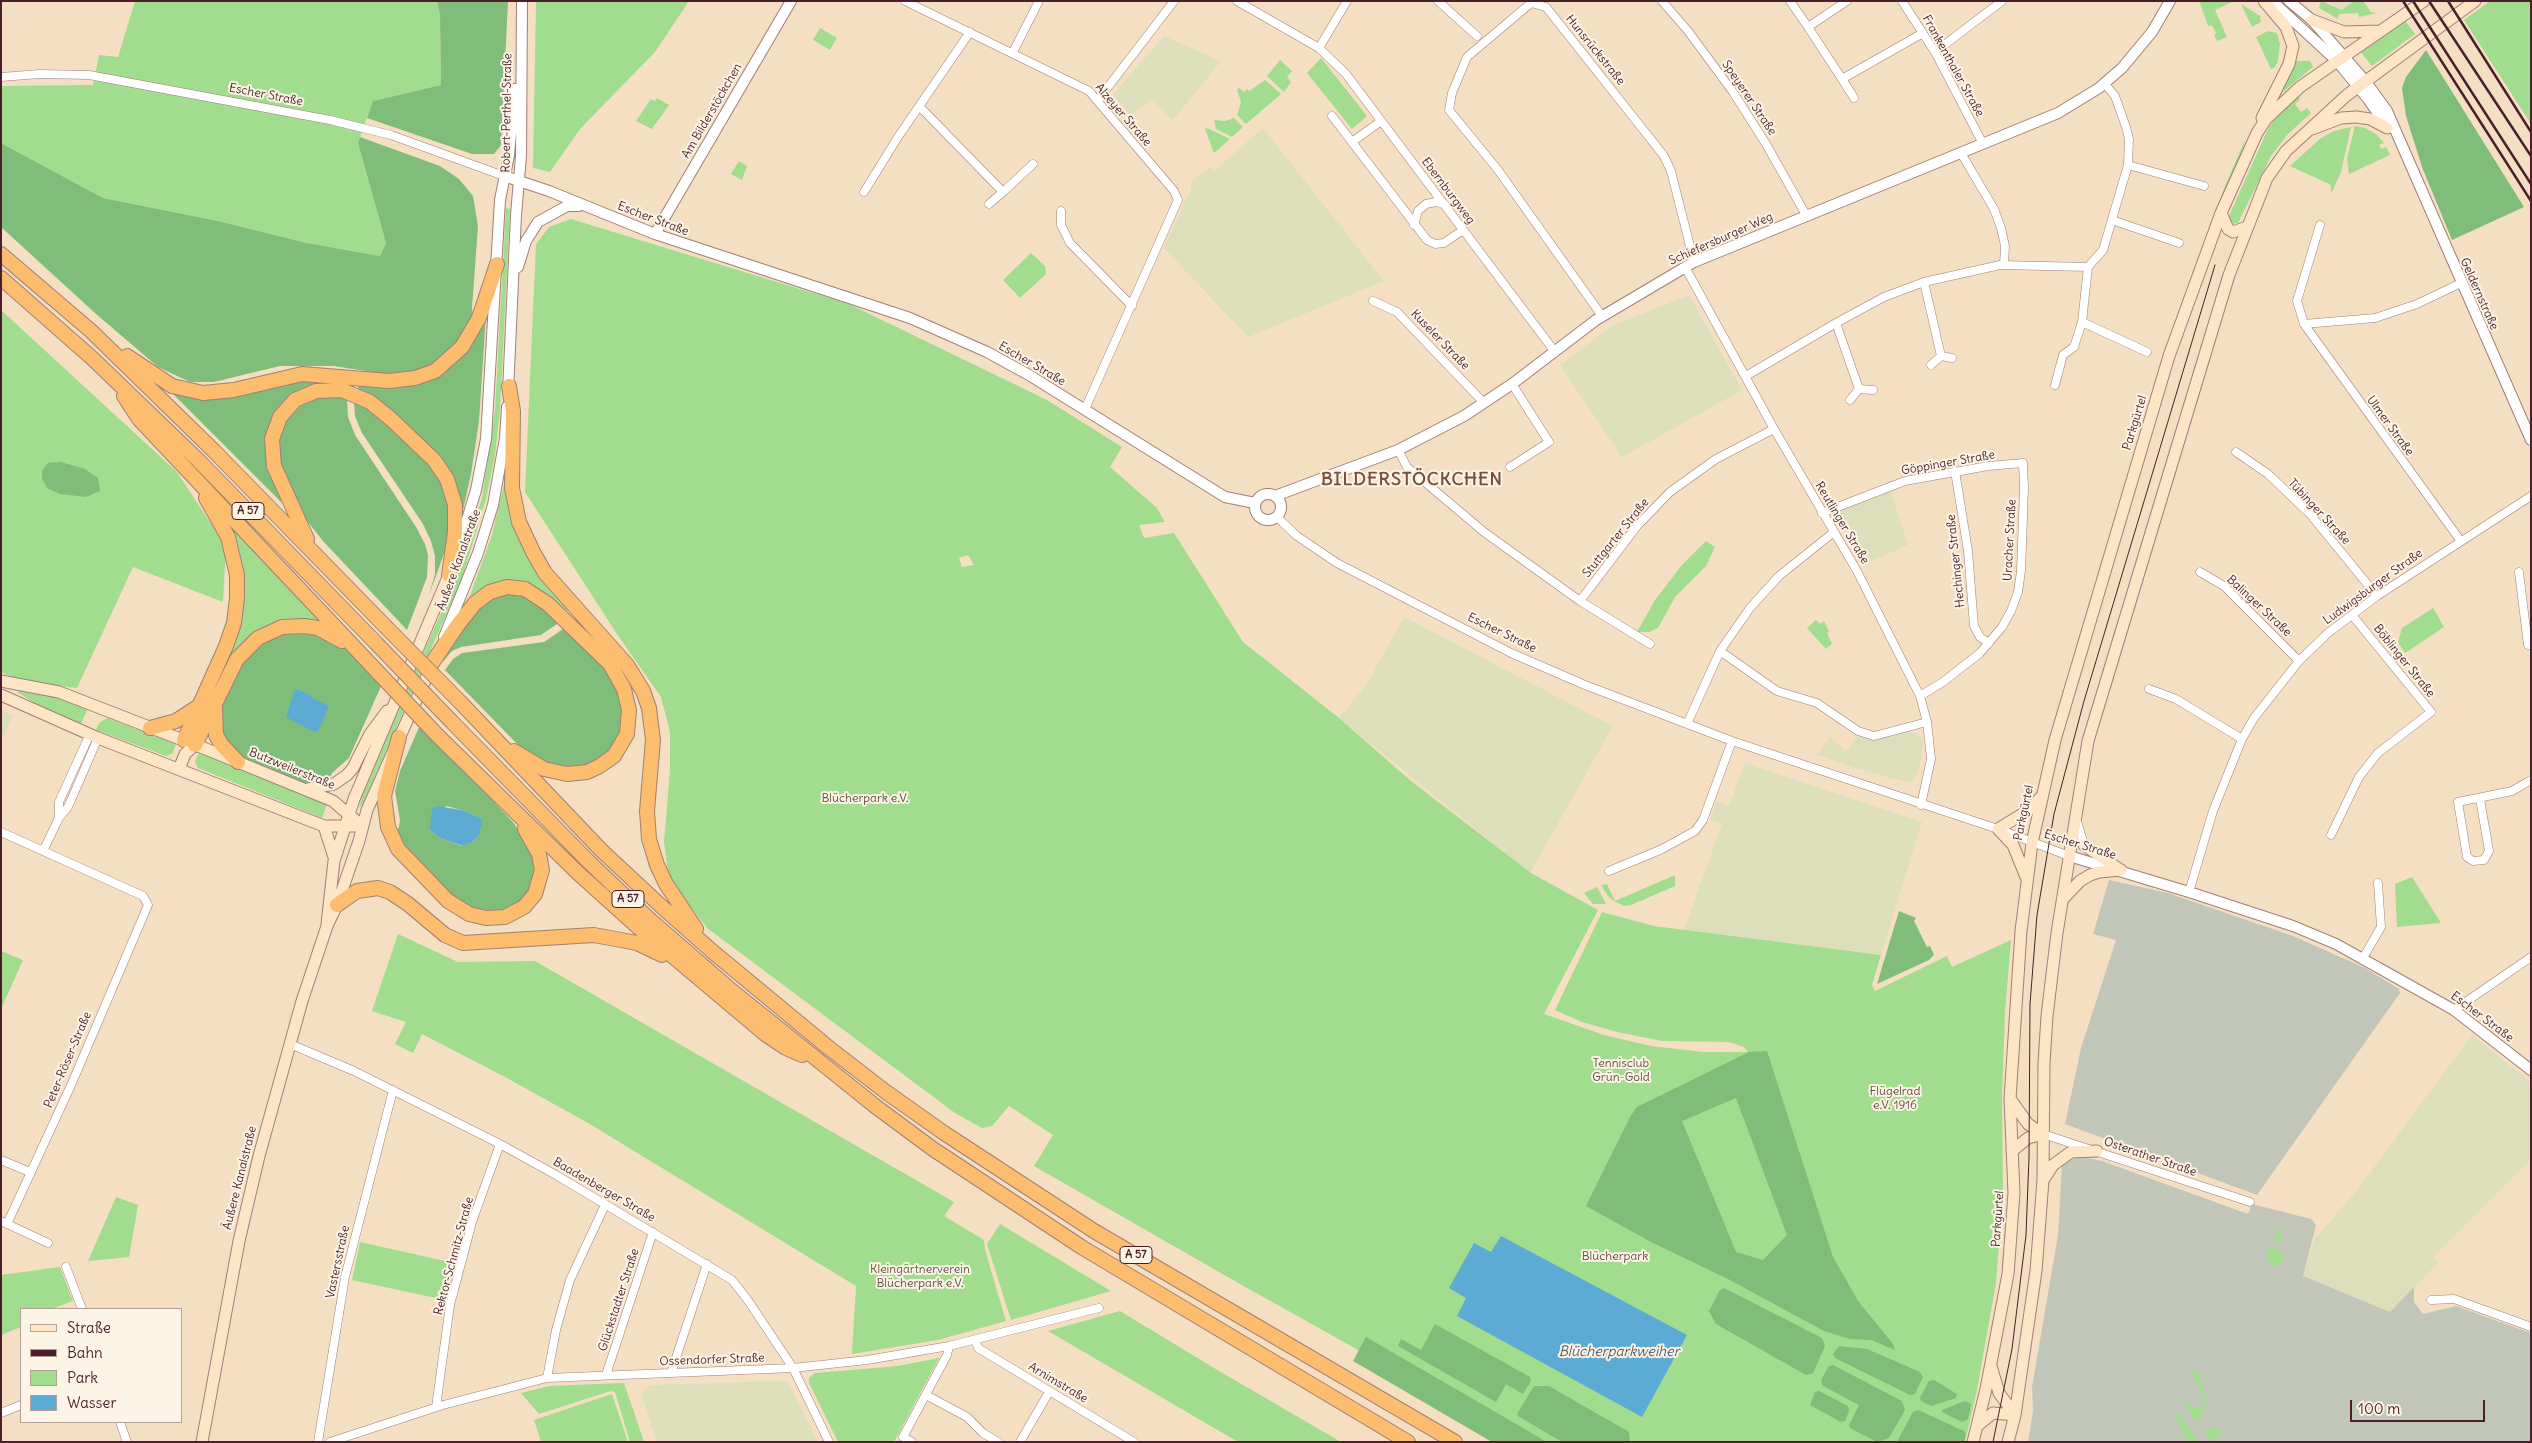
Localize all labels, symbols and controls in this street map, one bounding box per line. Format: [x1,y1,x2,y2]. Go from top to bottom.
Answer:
street label: Hunsrückstraße [1562,12,1628,88]
street label: Frankenthaler Straße [1919,13,1987,119]
street label: Robert-Perthel-Straße [499,53,515,173]
street label: Speyerer Straße [1719,58,1779,138]
street label: Am Bilderstöckchen [679,61,745,161]
street label: Escher Straße [228,81,304,109]
street label: Alzeyer Straße [1092,81,1154,149]
street label: Ebernburgweg [1418,155,1478,227]
street label: Escher Straße [615,199,691,239]
street label: Schiefersburger Weg [1667,210,1775,268]
street label: Geldernstraße [2457,256,2501,332]
street label: Kuseler Straße [1408,307,1472,373]
street label: Escher Straße [996,339,1068,389]
street label: Ulmer Straße [2363,393,2417,459]
street label: Parkgürtel [2120,394,2150,452]
street label: Göppinger Straße [1900,448,1996,478]
district label: BILDERSTÖCKCHEN [1319,469,1505,491]
street label: Tübinger Straße [2285,476,2353,548]
street label: Reutlinger Straße [1812,479,1872,567]
street label: Stuttgarter Straße [1580,496,1652,580]
street label: Uracher Straße [2001,499,2019,581]
road number: A 57 [232,502,264,520]
street label: Äußere Kanalstraße [434,508,484,612]
street label: Hechinger Straße [1944,514,1968,608]
street label: Ludwigsburger Straße [2321,546,2425,628]
street label: Balinger Straße [2224,572,2294,640]
street label: Escher Straße [1465,610,1539,656]
street label: Böblinger Straße [2370,622,2438,700]
street label: Butzweilerstraße [247,745,337,793]
street label: Parkgürtel [2011,784,2037,842]
park label: Blücherpark e.V. [821,792,909,806]
street label: Escher Straße [2042,827,2118,863]
road number: A 57 [612,891,644,908]
street label: Escher Straße [2448,989,2516,1045]
street label: Peter-Röser-Straße [41,1010,95,1110]
park label: Tennisclub Grün-Gold [1592,1057,1650,1085]
park label: Flügelrad e.V. 1916 [1870,1085,1920,1113]
street label: Äußere Kanalstraße [220,1125,260,1231]
street label: Osterather Straße [2102,1134,2198,1180]
street label: Baadenberger Straße [550,1155,658,1225]
street label: Parkgürtel [1989,1190,2007,1248]
street label: Rektor-Schmitz-Straße [431,1195,477,1317]
street label: Vastersstraße [323,1224,353,1300]
road number: A 57 [1120,1246,1152,1264]
street label: Glückstadter Straße [596,1247,642,1353]
park label: Blücherpark [1582,1250,1648,1264]
park label: Kleingärtnerverein Blücherpark e.V. [870,1263,970,1291]
legend [20,1308,182,1423]
text: Straße [67,1318,111,1337]
text: Bahn [67,1343,103,1362]
water label: Blücherparkweiher [1559,1344,1679,1360]
street label: Ossendorfer Straße [659,1351,765,1369]
street label: Arnimstraße [1026,1360,1090,1406]
text: Park [67,1368,98,1387]
scale bar [2352,1390,2487,1422]
text: Wasser [67,1393,117,1412]
text: 100 m [2358,1399,2400,1418]

